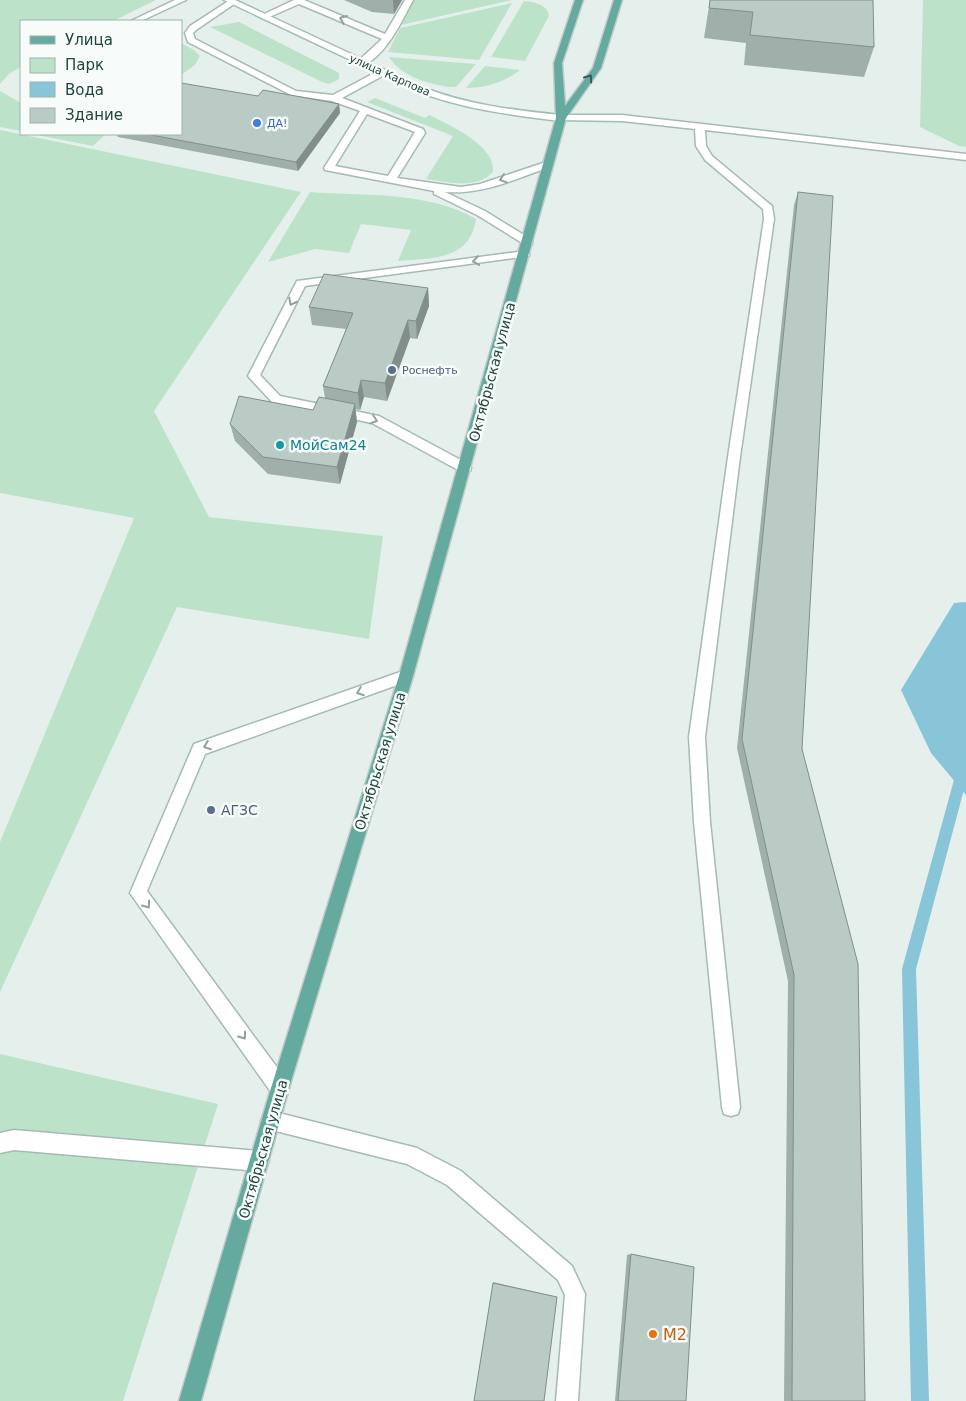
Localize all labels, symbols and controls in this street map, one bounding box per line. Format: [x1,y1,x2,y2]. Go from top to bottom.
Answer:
one-way arrow [339,15,348,26]
legend [20,20,182,135]
text: Улица [65,31,113,49]
street label: улица Карпова [347,52,432,99]
text: Парк [65,56,104,74]
one-way arrow [583,74,592,84]
text: Вода [65,81,104,99]
text: Здание [65,106,123,124]
marker: ДА! [251,117,263,129]
place label: ДА! [267,117,288,130]
one-way arrow [499,174,508,184]
one-way arrow [472,255,480,266]
one-way arrow [288,297,298,306]
street label: Октябрьская улица [466,300,518,444]
marker: Роснефть [386,364,398,376]
place label: Роснефть [402,364,458,377]
one-way arrow [369,414,378,424]
place label: МойСам24 [290,437,367,453]
marker: МойСам24 [274,439,286,451]
one-way arrow [356,686,365,696]
street label: Октябрьская улица [351,690,409,832]
one-way arrow [203,740,212,751]
place label: АГЗС [221,802,258,818]
marker: АГЗС [205,804,217,816]
one-way arrow [141,899,150,909]
one-way arrow [237,1031,246,1040]
street label: Октябрьская улица [235,1078,291,1220]
place label: М2 [663,1325,687,1344]
marker: М2 [647,1328,659,1340]

